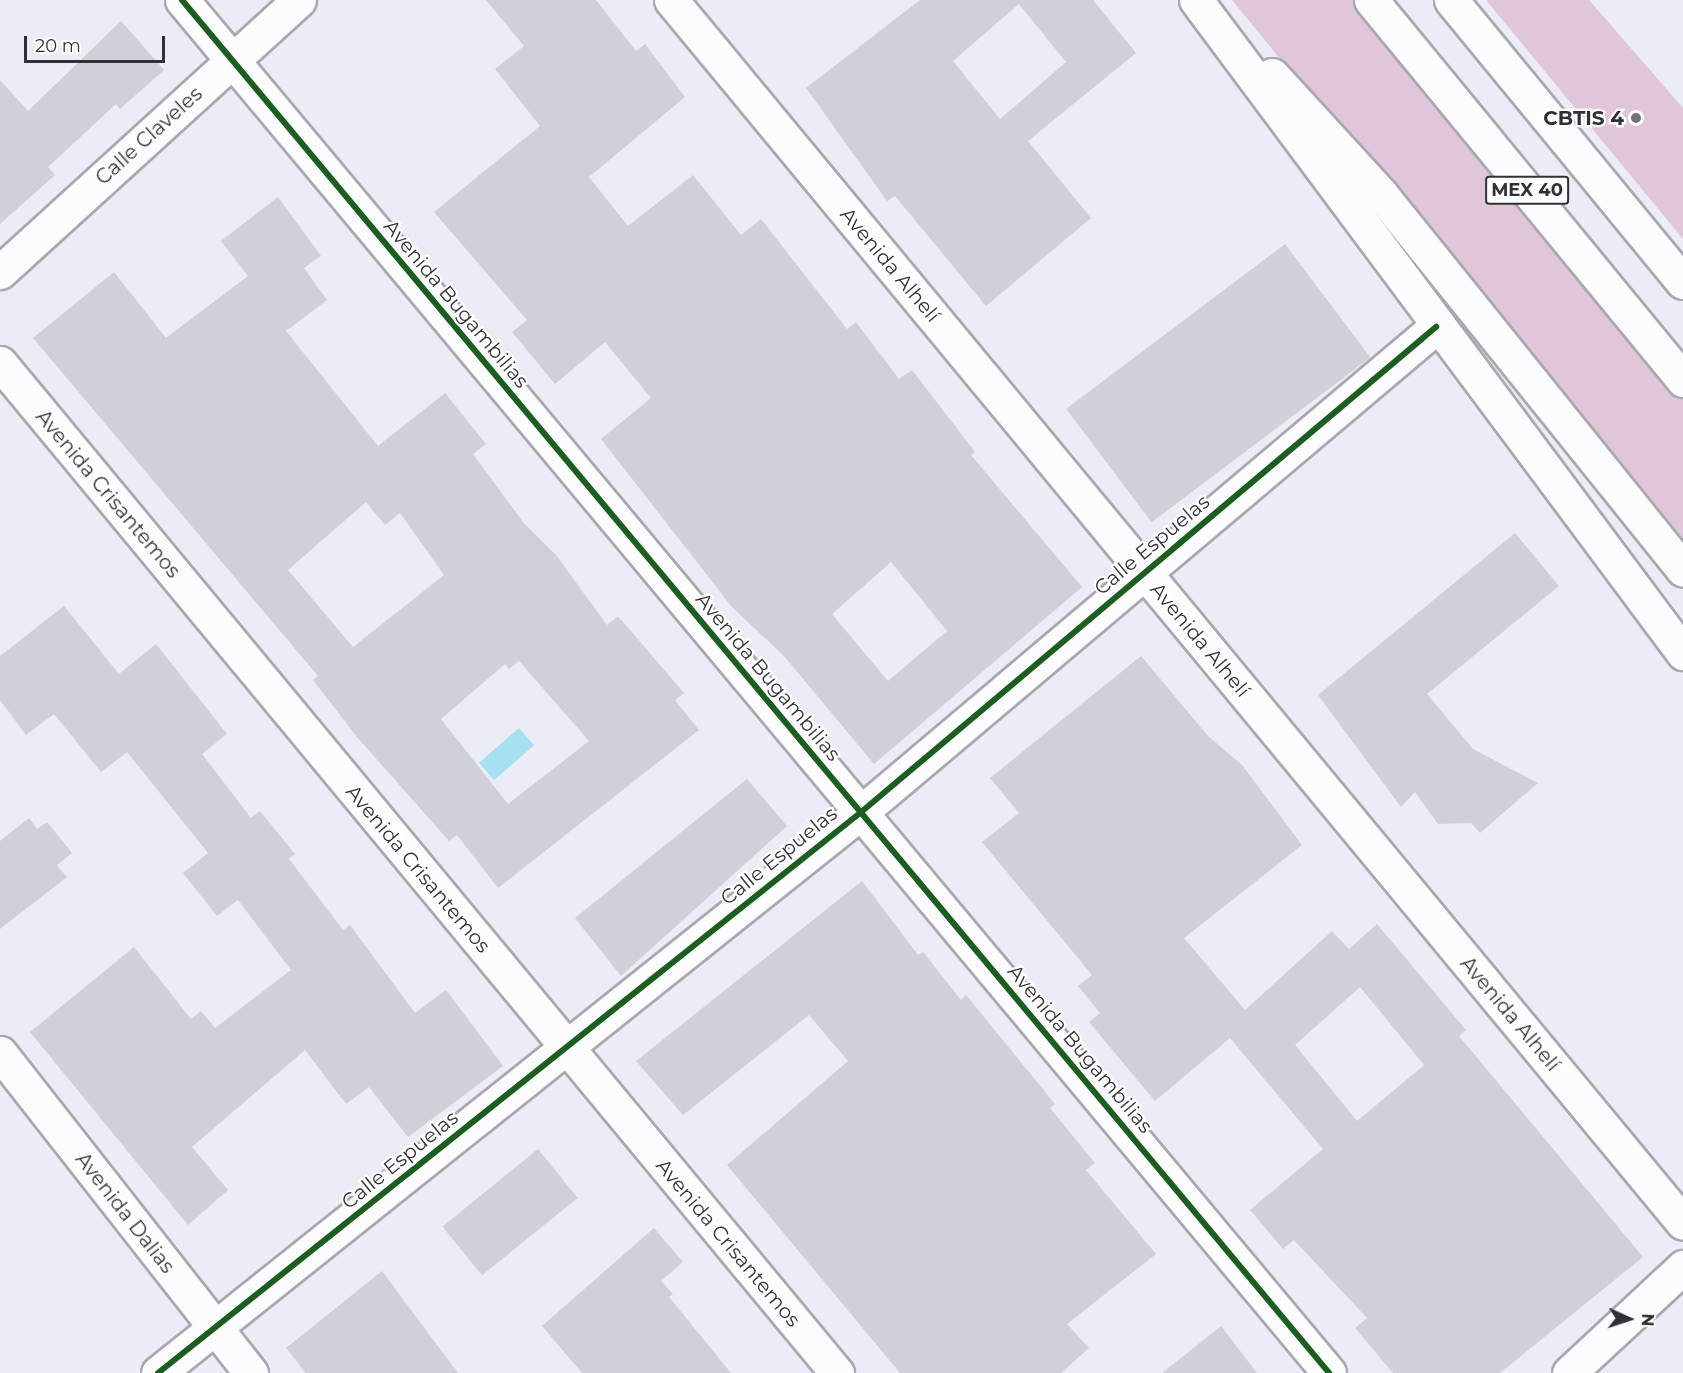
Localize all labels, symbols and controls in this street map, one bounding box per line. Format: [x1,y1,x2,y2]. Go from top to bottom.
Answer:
scale bar [27,24,168,62]
text: 20 m [35,35,81,57]
street label: Calle Claveles [91,82,207,190]
place label: CBTIS 4 [1543,106,1624,130]
marker: CBTIS 4 [1629,111,1643,125]
road number: MEX 40 [1485,175,1569,205]
street label: Avenida Alhelí [835,203,945,327]
street label: Avenida Bugambilias [379,215,533,393]
street label: Avenida Crisantemos [31,405,185,583]
street label: Calle Espuelas [1090,490,1214,600]
street label: Avenida Alhelí [1145,578,1255,702]
street label: Avenida Bugambilias [691,588,845,766]
street label: Avenida Crisantemos [341,780,495,958]
street label: Calle Espuelas [716,802,842,910]
street label: Avenida Alhelí [1455,952,1565,1076]
street label: Avenida Bugambilias [1003,960,1157,1138]
street label: Calle Espuelas [337,1106,463,1214]
street label: Avenida Dalias [70,1148,180,1278]
street label: Avenida Crisantemos [651,1154,805,1332]
north arrow [1599,1289,1659,1349]
text: N [1638,1313,1657,1327]

